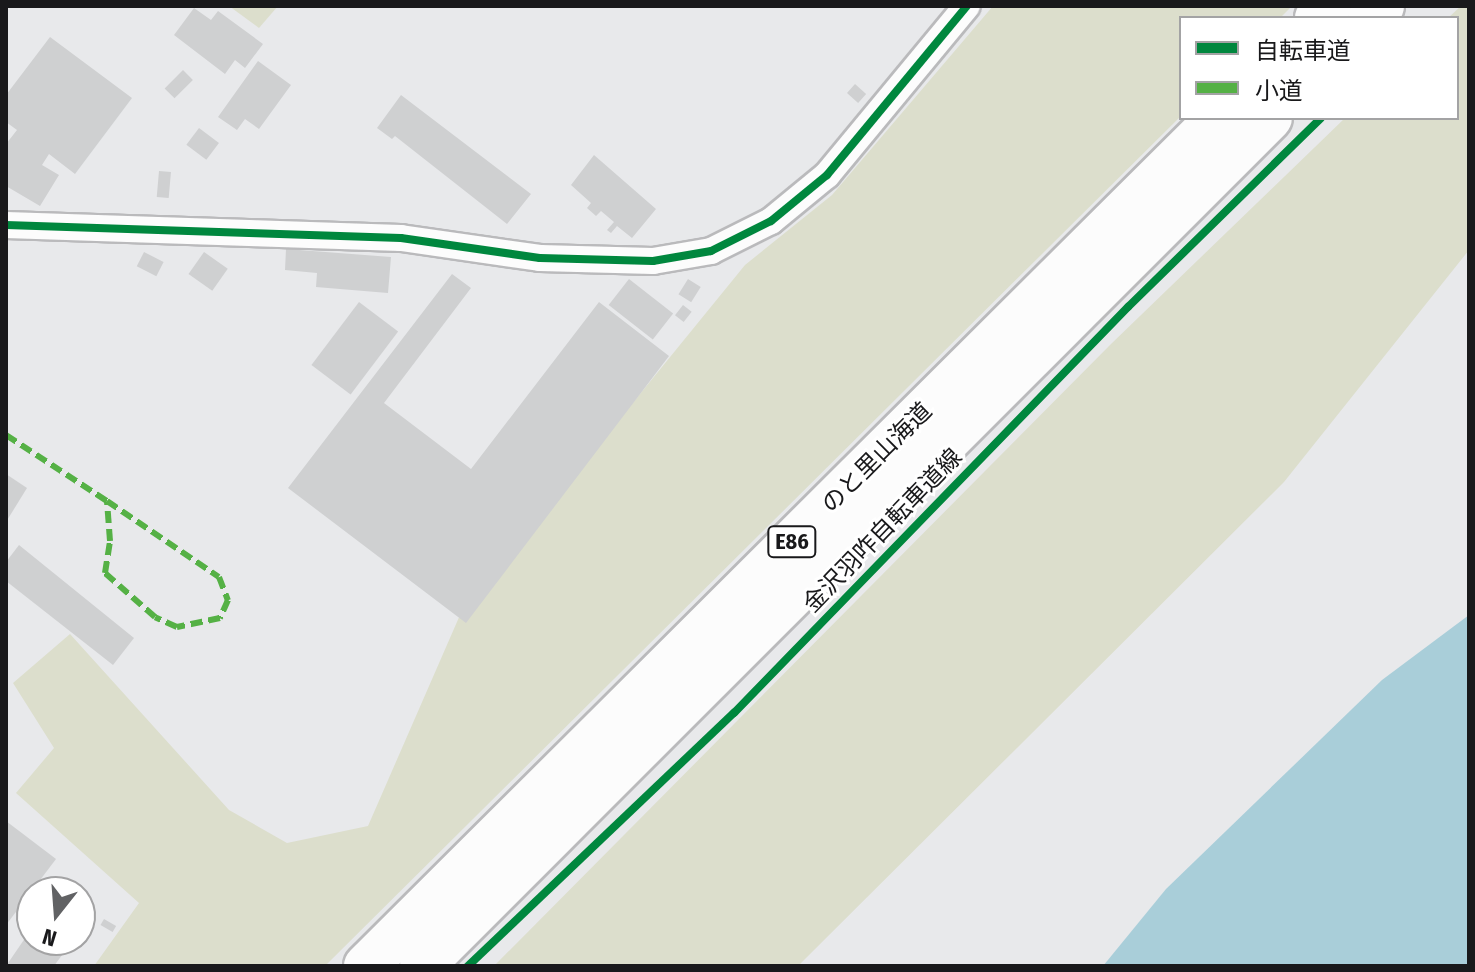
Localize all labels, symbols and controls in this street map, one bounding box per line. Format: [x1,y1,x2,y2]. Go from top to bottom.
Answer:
legend [1179,16,1459,120]
text: 自転車道 [1255,37,1351,65]
text: 小道 [1255,77,1303,105]
street label: のと里山海道 [816,397,938,519]
street label: 金沢羽咋自転車道線 [798,443,968,619]
road number: E86 [766,524,818,560]
north arrow [16,876,96,956]
text: N [39,923,60,952]

